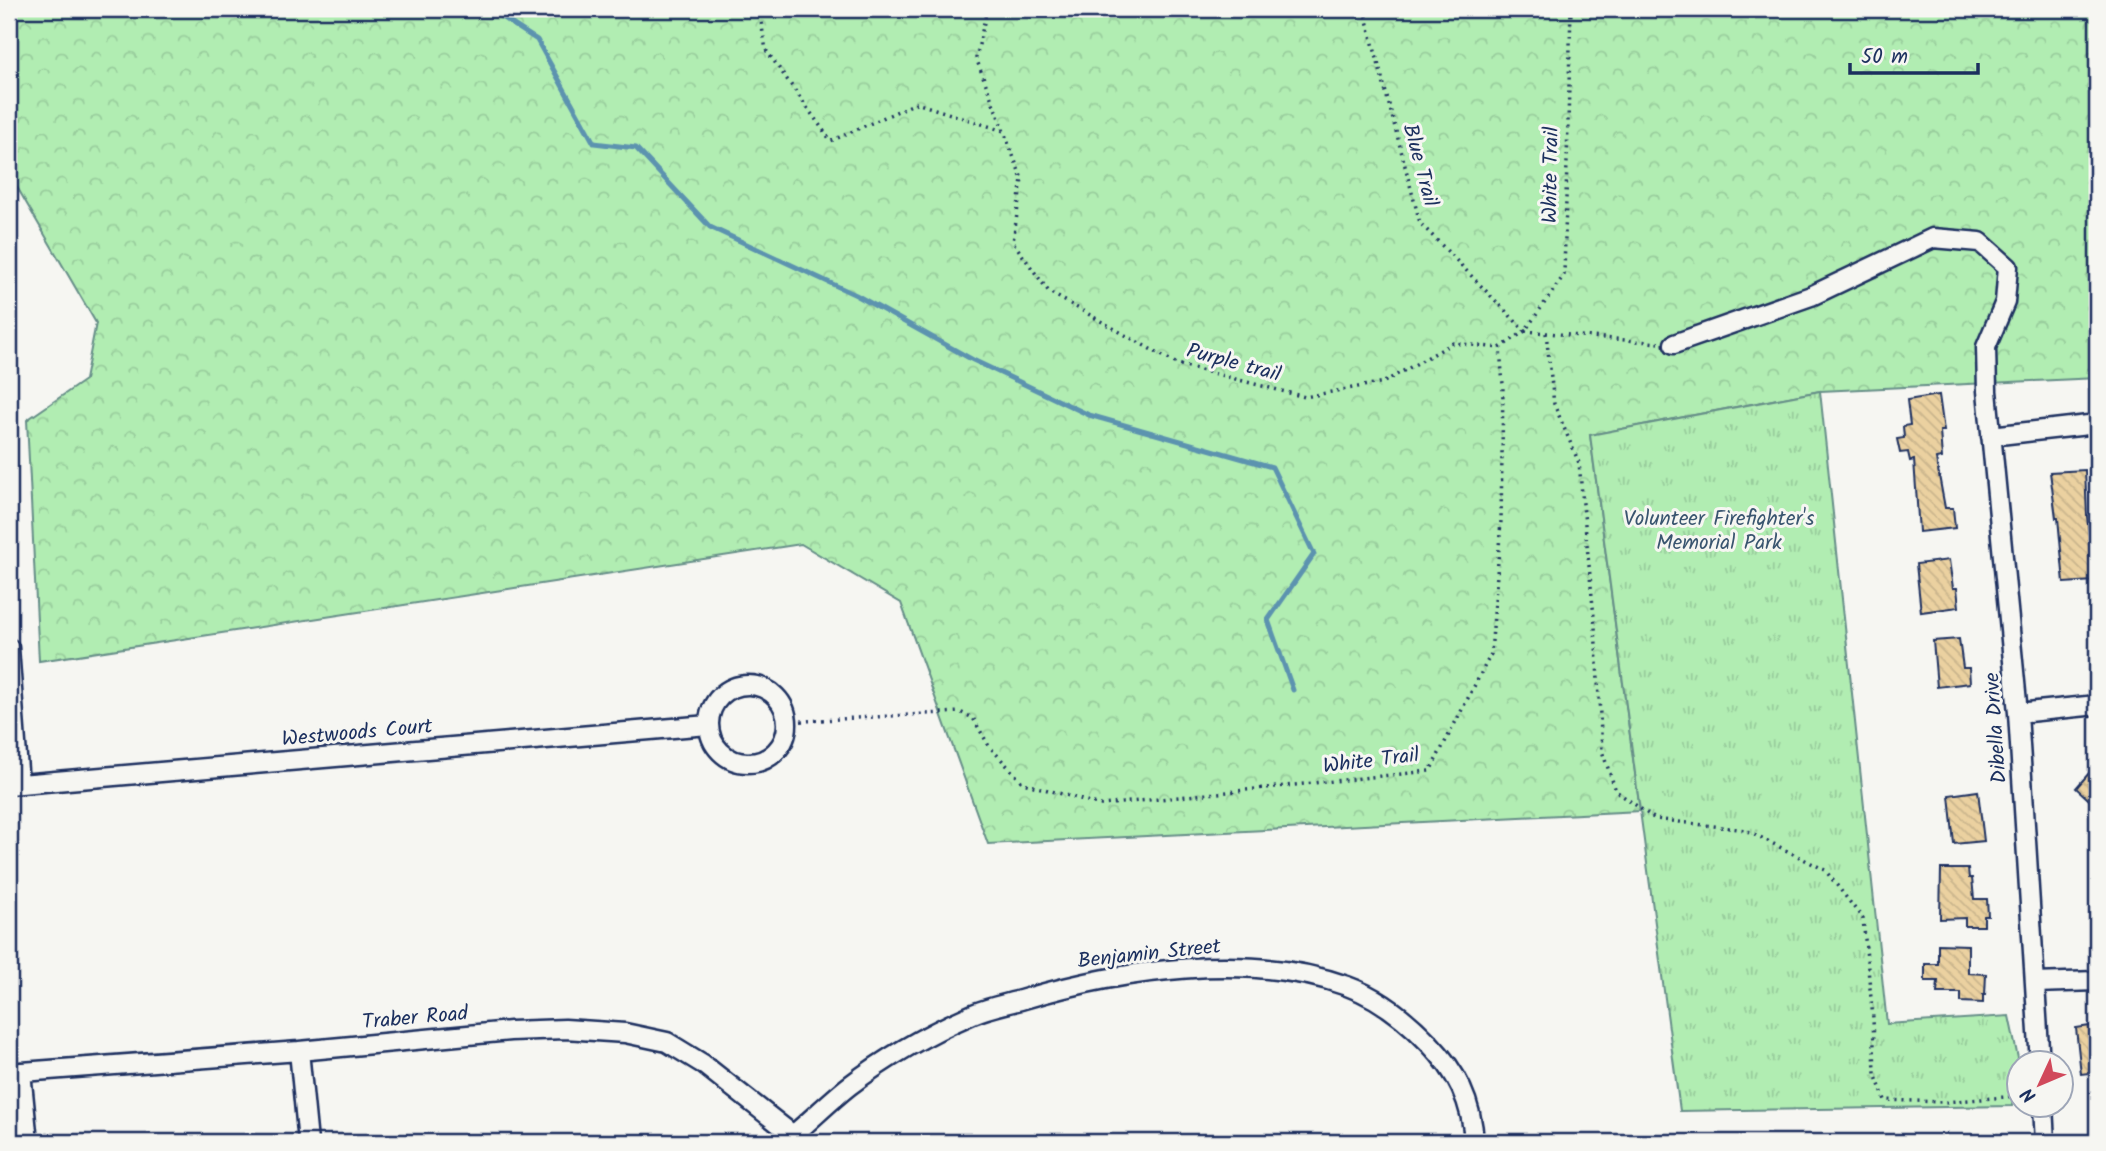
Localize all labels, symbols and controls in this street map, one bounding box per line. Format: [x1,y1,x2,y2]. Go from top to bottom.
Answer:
scale bar [1850,32,1978,76]
text: 50 m [1861,41,1908,74]
street label: Blue Trail [1393,120,1446,211]
street label: White Trail [1534,126,1569,224]
street label: Purple trail [1183,335,1285,392]
park label: Volunteer Firefighter's Memorial Park [1624,503,1814,560]
street label: Dibella Drive [1976,671,2017,785]
street label: Westwoods Court [280,710,435,757]
street label: White Trail [1321,739,1421,784]
street label: Benjamin Street [1076,930,1223,978]
street label: Traber Road [361,997,470,1040]
north arrow [2004,1050,2074,1120]
text: N [2014,1080,2044,1109]

